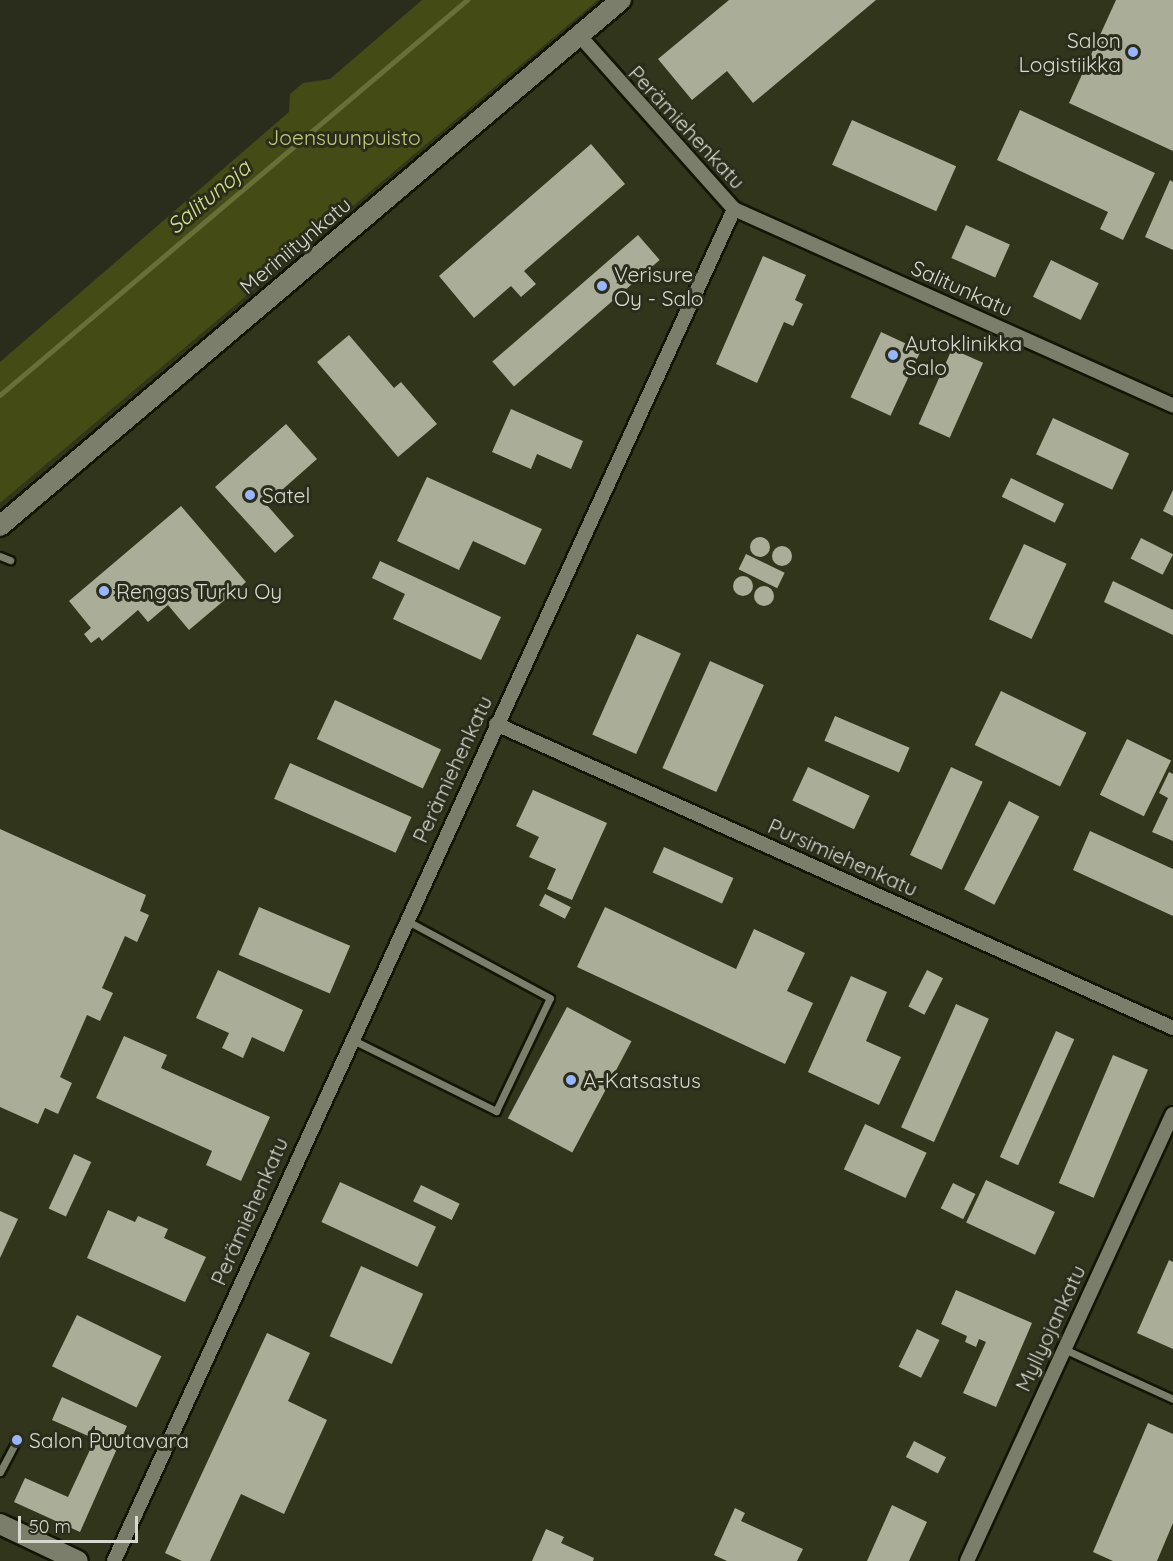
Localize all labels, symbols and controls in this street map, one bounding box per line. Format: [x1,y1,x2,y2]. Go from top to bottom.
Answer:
place label: Salon Logistiikka [1019,27,1121,77]
marker: Salon Logistiikka [1126,45,1140,59]
street label: Perämiehenkatu [624,60,750,194]
park label: Joensuunpuisto [267,124,421,150]
water label: Salitunoja [162,155,256,239]
street label: Meriniitynkatu [234,191,356,299]
street label: Salitunkatu [908,255,1016,321]
place label: Verisure Oy - Salo [614,261,704,311]
marker: Verisure Oy - Salo [595,279,609,293]
place label: Autoklinikka Salo [905,330,1022,380]
marker: Autoklinikka Salo [886,348,900,362]
place label: Satel [262,482,310,508]
marker: Satel [243,488,257,502]
place label: Rengas Turku Oy [116,578,282,604]
marker: Rengas Turku Oy [97,584,111,598]
street label: Perämiehenkatu [407,692,497,846]
street label: Pursimiehenkatu [764,813,922,901]
place label: A-Katsastus [583,1067,701,1093]
marker: A-Katsastus [564,1073,578,1087]
street label: Perämiehenkatu [205,1133,293,1289]
street label: Myllyojankatu [1010,1261,1090,1395]
place label: Salon Puutavara [29,1427,189,1453]
marker: Salon Puutavara [10,1433,24,1447]
scale bar [21,1504,141,1542]
text: 50 m [29,1515,71,1538]

